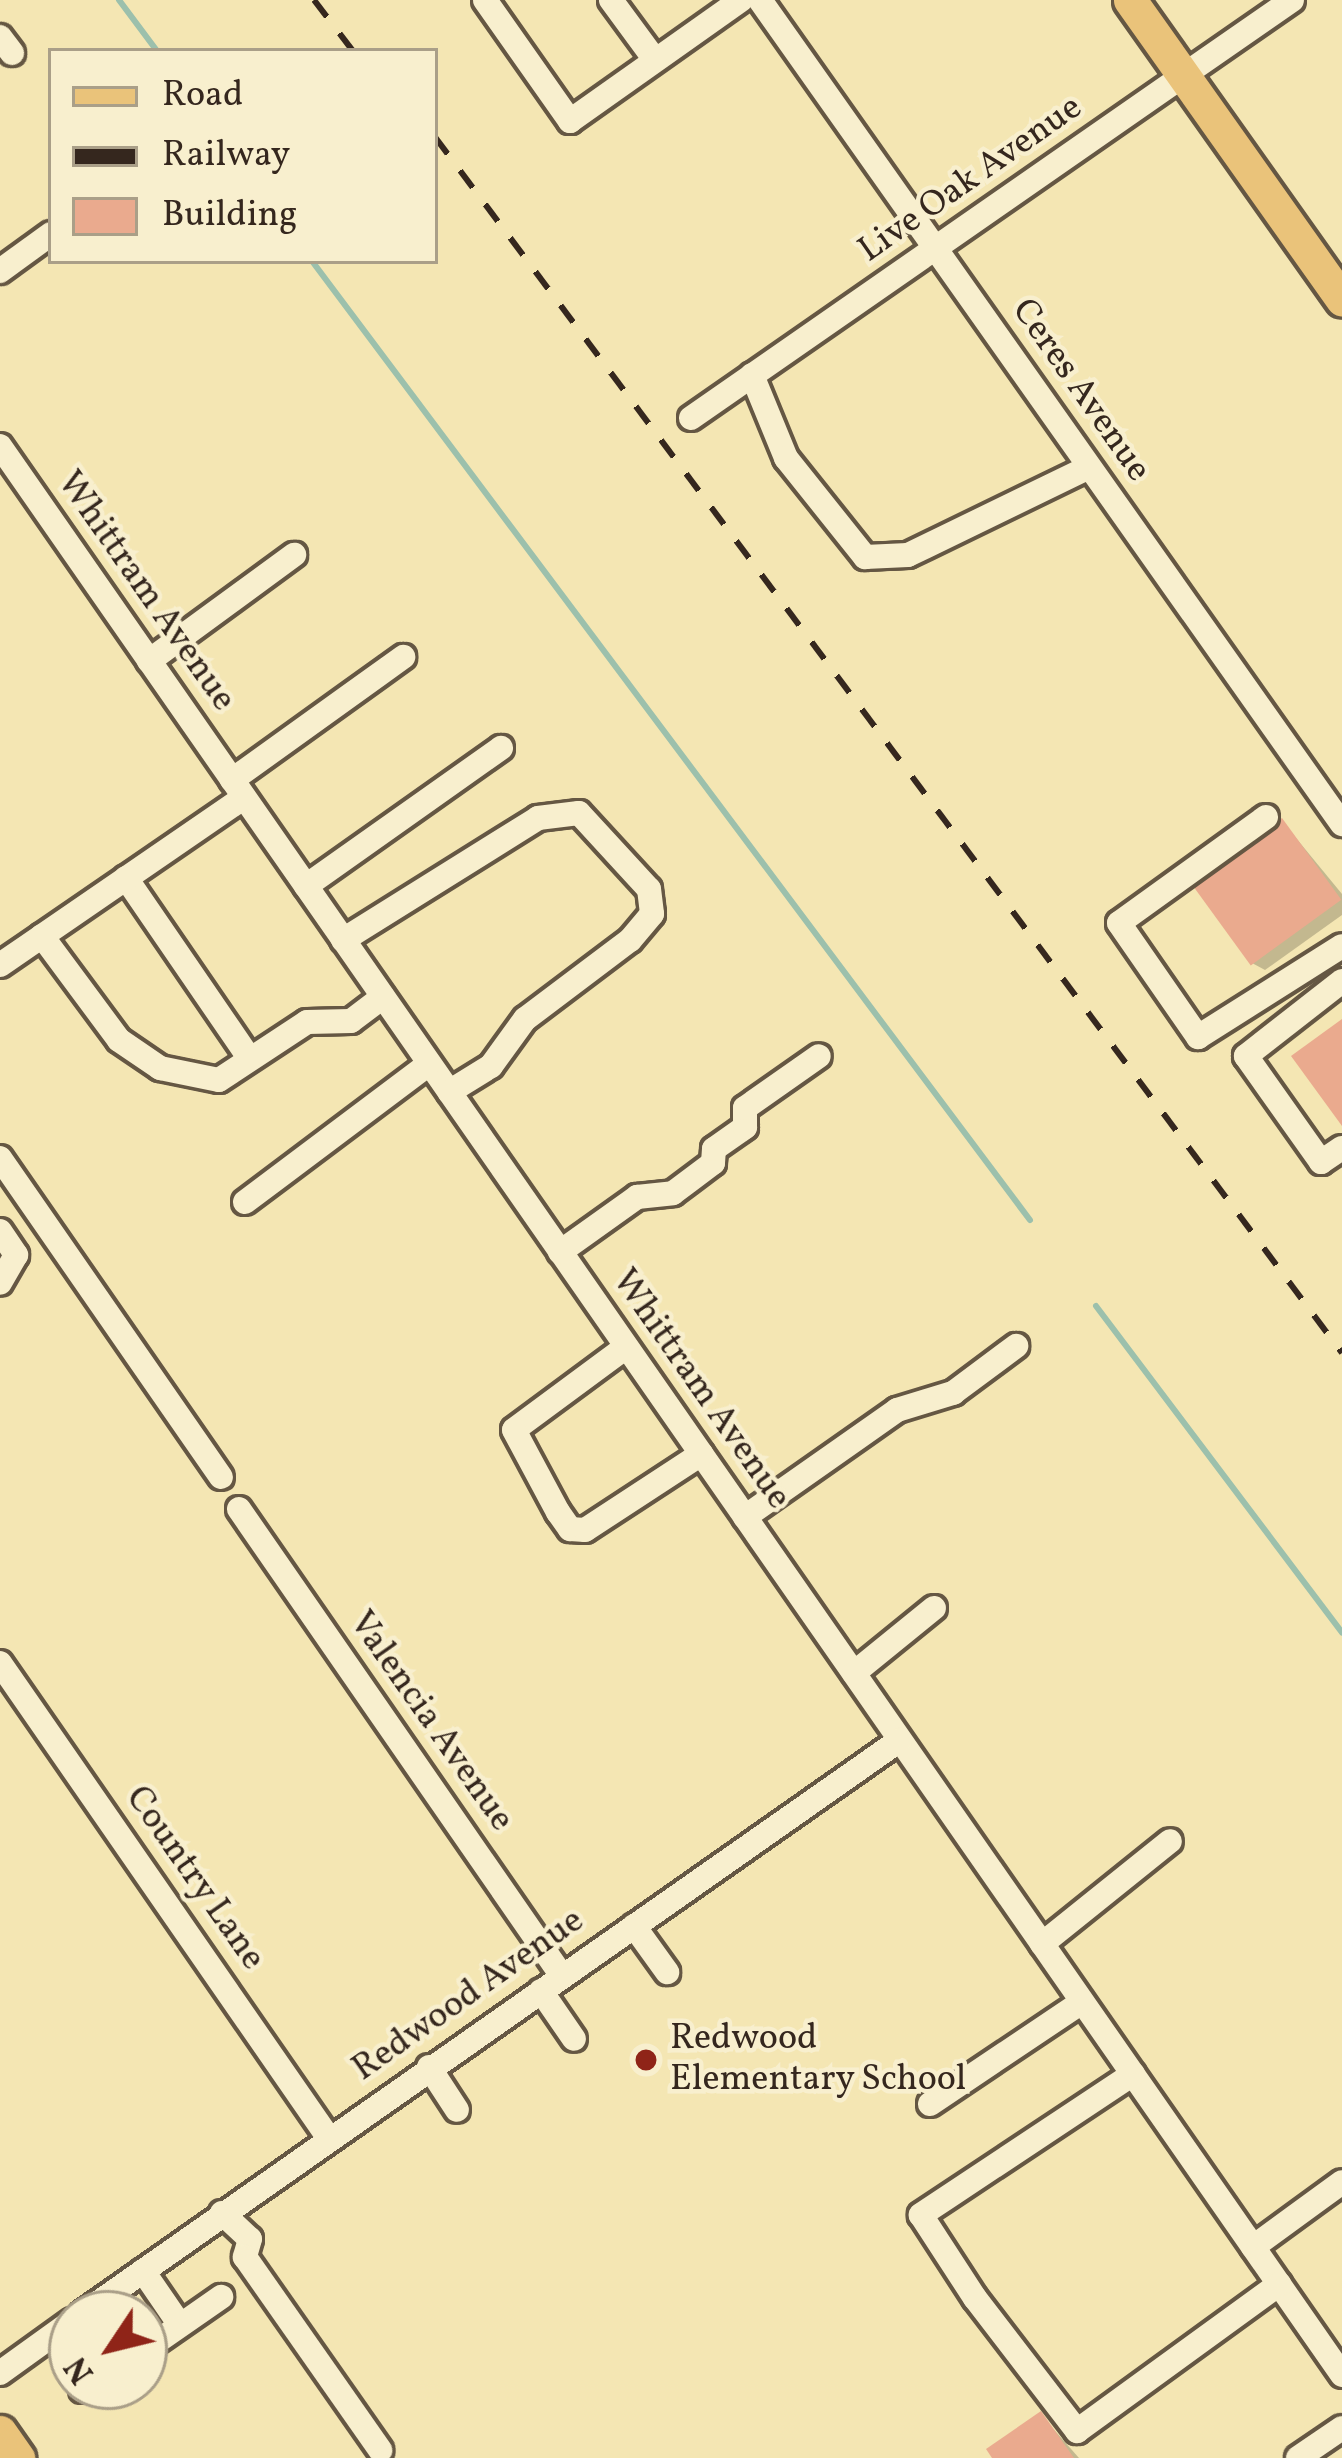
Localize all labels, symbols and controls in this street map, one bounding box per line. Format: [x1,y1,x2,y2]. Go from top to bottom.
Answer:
legend [48,48,438,264]
text: Road [162,71,243,121]
street label: Live Oak Avenue [851,87,1091,273]
text: Railway [162,131,290,181]
text: Building [162,191,297,241]
street label: Ceres Avenue [1001,291,1159,491]
street label: Whittram Avenue [46,464,244,720]
street label: Whittram Avenue [601,1262,799,1518]
street label: Valencia Avenue [338,1604,522,1840]
street label: Country Lane [115,1778,273,1980]
street label: Redwood Avenue [345,1900,593,2092]
place label: Redwood Elementary School [670,2017,967,2102]
marker: Redwood Elementary School [633,2047,659,2073]
north arrow [48,2290,168,2410]
text: N [55,2346,107,2392]

